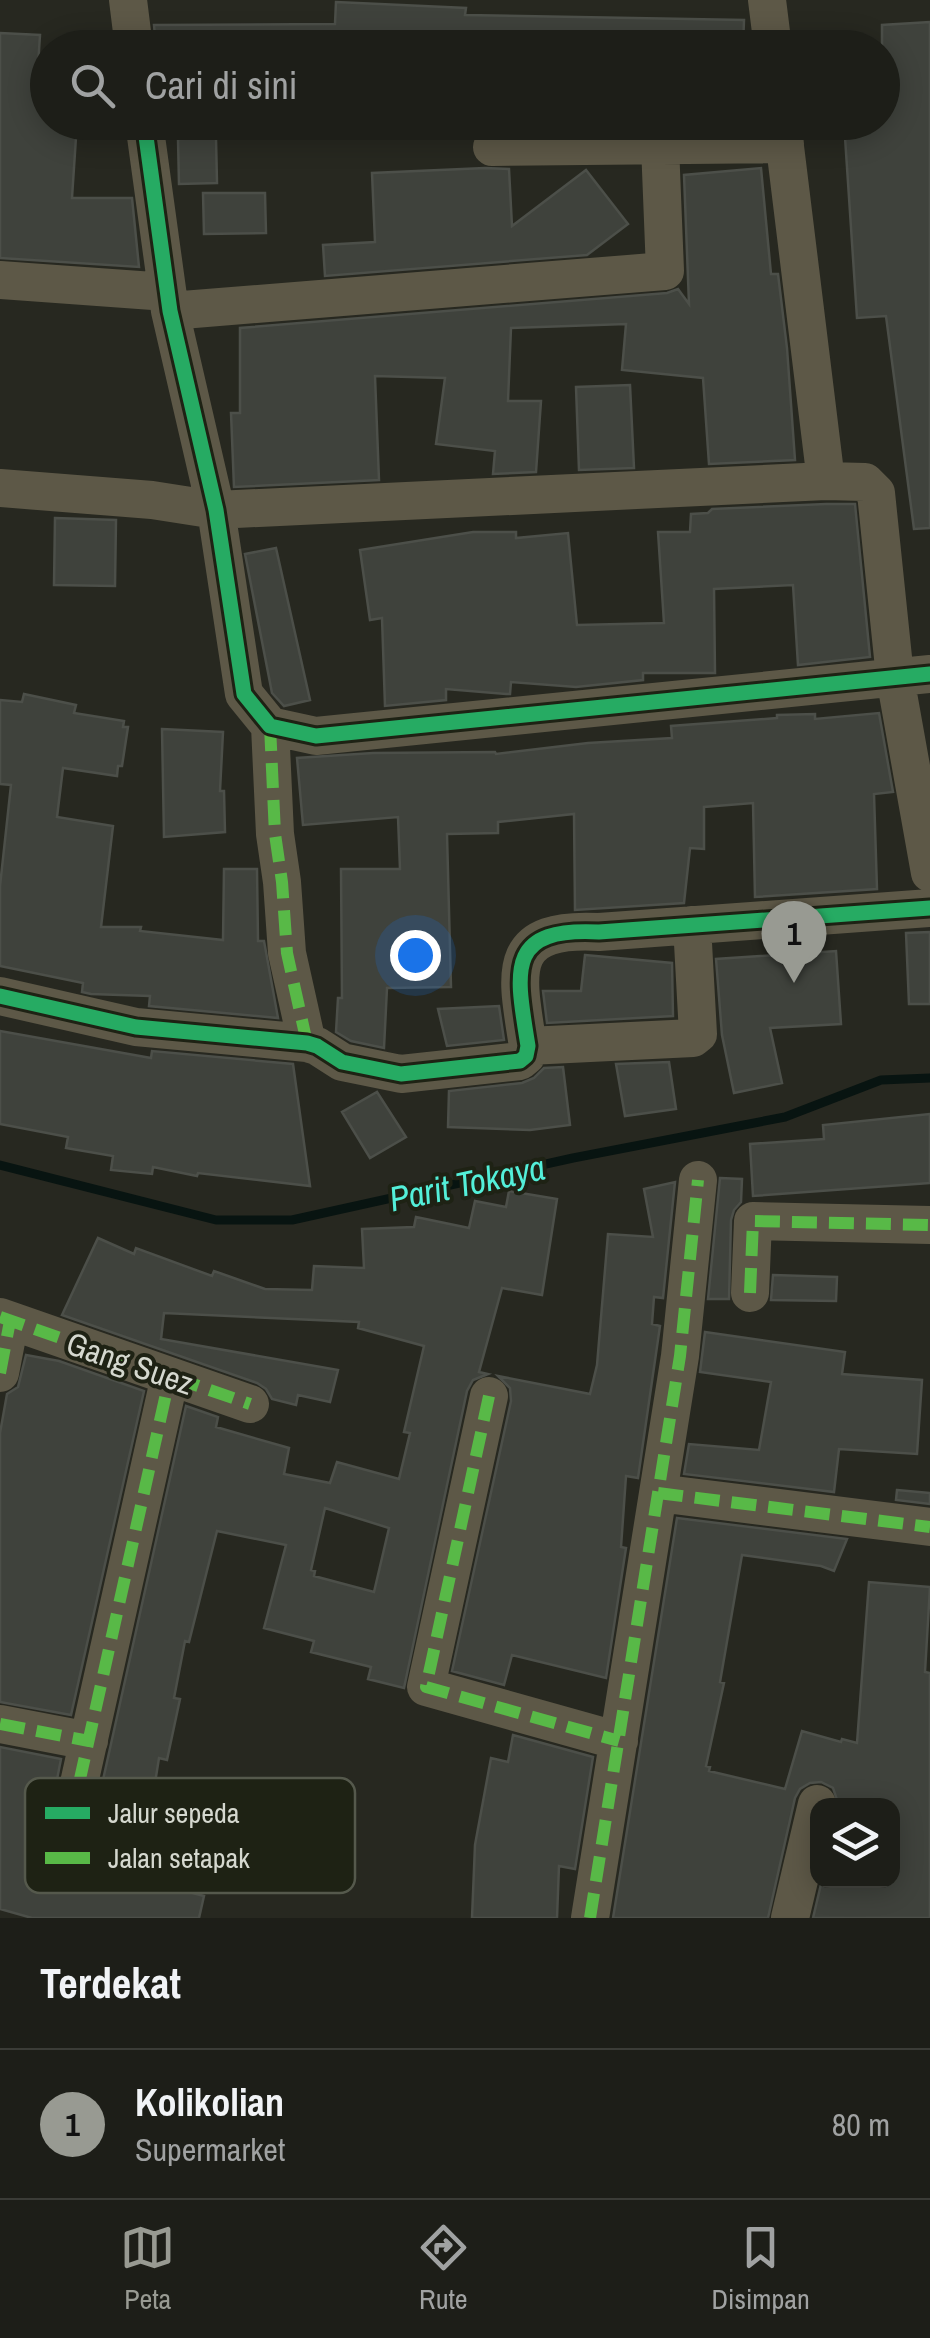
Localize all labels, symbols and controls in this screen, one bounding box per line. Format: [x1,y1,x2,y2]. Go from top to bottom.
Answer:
search box [30,30,900,140]
icon: search [65,58,120,113]
text: Cari di sini [145,60,297,111]
pin: 1 [762,900,826,983]
your location [390,930,441,981]
water label: Parit Tokaya [385,1144,549,1222]
street label: Gang Suez [61,1321,199,1405]
legend [25,1778,355,1893]
text: Jalur sepeda [108,1794,240,1832]
map controls [810,1798,900,1888]
button: layers [810,1798,900,1888]
text: Jalan setapak [108,1839,250,1877]
text: Terdekat [40,1955,181,2011]
text: Kolikolian [135,2077,284,2128]
text: 1 [65,2103,80,2146]
text: 80 m [832,2103,890,2146]
text: Supermarket [135,2128,285,2171]
tab: Peta [120,2220,175,2318]
tab: Rute [416,2220,471,2318]
tab: Disimpan [711,2220,810,2318]

